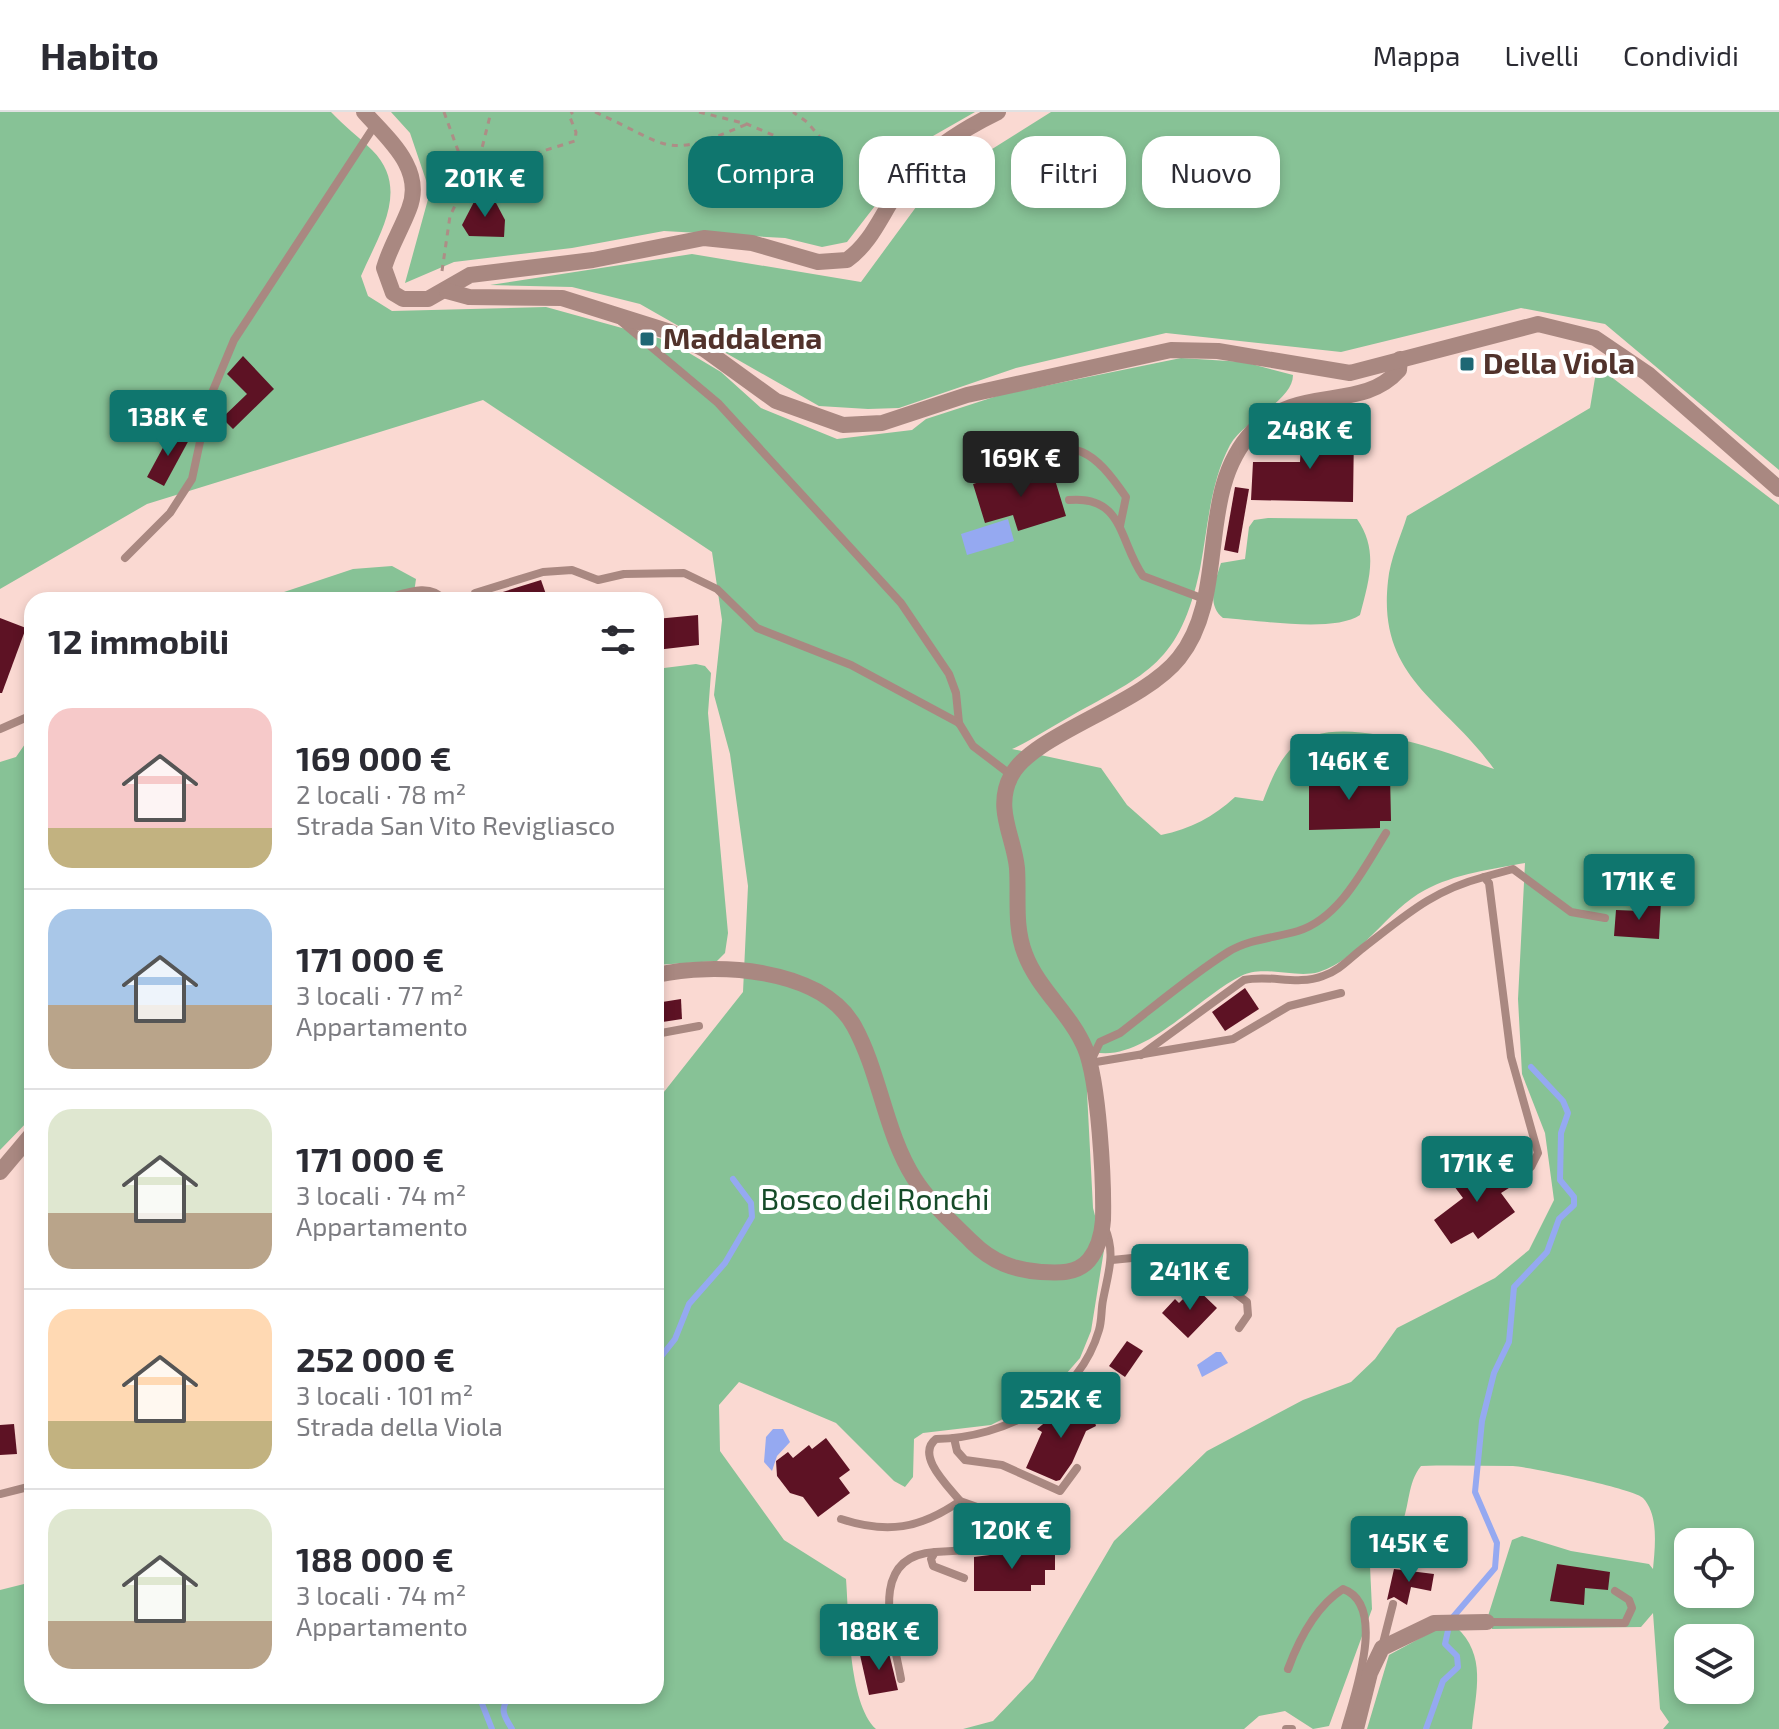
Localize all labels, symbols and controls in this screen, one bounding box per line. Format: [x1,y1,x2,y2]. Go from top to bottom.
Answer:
text: Habito [40,32,159,78]
text: Mappa [1373,38,1460,72]
text: Livelli [1504,38,1579,72]
text: Condividi [1623,38,1739,72]
chip: Compra [688,136,843,208]
chip: Affitta [859,136,995,208]
chip: Filtri [1011,136,1126,208]
chip: Nuovo [1142,136,1280,208]
pin: 201K € [420,151,550,219]
text: 201K € [444,161,526,192]
place label: Maddalena [663,319,822,355]
marker: Maddalena [638,330,656,348]
place label: Della Viola [1483,344,1635,380]
marker: Della Viola [1458,355,1476,373]
pin: 138K € [103,390,233,458]
text: 138K € [128,400,208,431]
pin: 248K € [1245,403,1375,471]
text: 248K € [1267,413,1353,444]
pin: 169K € [956,431,1086,499]
text: 169K € [981,441,1061,472]
icon: filters [596,618,640,662]
text: 12 immobili [48,620,229,661]
pin: 146K € [1284,734,1414,802]
text: 169 000 € [296,737,452,778]
icon: home [112,740,208,836]
text: 146K € [1308,744,1390,775]
text: 2 locali · 78 m² [296,778,466,809]
text: Strada San Vito Revigliasco [296,809,615,840]
pin: 171K € [1574,854,1704,922]
text: 171K € [1602,864,1676,895]
text: 171 000 € [296,938,444,979]
icon: home [112,941,208,1037]
text: 3 locali · 77 m² [296,979,464,1010]
text: Appartamento [296,1010,468,1041]
pin: 171K € [1412,1136,1542,1204]
text: 171 000 € [296,1138,444,1179]
icon: home [112,1141,208,1237]
text: 171K € [1440,1146,1514,1177]
text: 3 locali · 74 m² [296,1179,466,1210]
park label: Bosco dei Ronchi [761,1180,989,1216]
text: Appartamento [296,1210,468,1241]
pin: 241K € [1125,1244,1255,1312]
text: 241K € [1149,1254,1231,1285]
text: 252 000 € [296,1338,455,1379]
icon: home [112,1341,208,1437]
pin: 252K € [996,1372,1126,1440]
text: 3 locali · 101 m² [296,1379,473,1410]
text: 252K € [1019,1382,1103,1413]
text: Strada della Viola [296,1410,503,1441]
pin: 120K € [947,1503,1077,1571]
text: 120K € [971,1513,1053,1544]
pin: 145K € [1344,1516,1474,1584]
text: 145K € [1369,1526,1449,1557]
map controls [1674,1528,1754,1704]
button: locate [1674,1528,1754,1608]
text: 188 000 € [296,1538,454,1579]
icon: home [112,1541,208,1637]
text: 3 locali · 74 m² [296,1579,466,1610]
pin: 188K € [814,1604,944,1672]
text: Appartamento [296,1610,468,1641]
text: 188K € [838,1614,920,1645]
button: layers [1674,1624,1754,1704]

